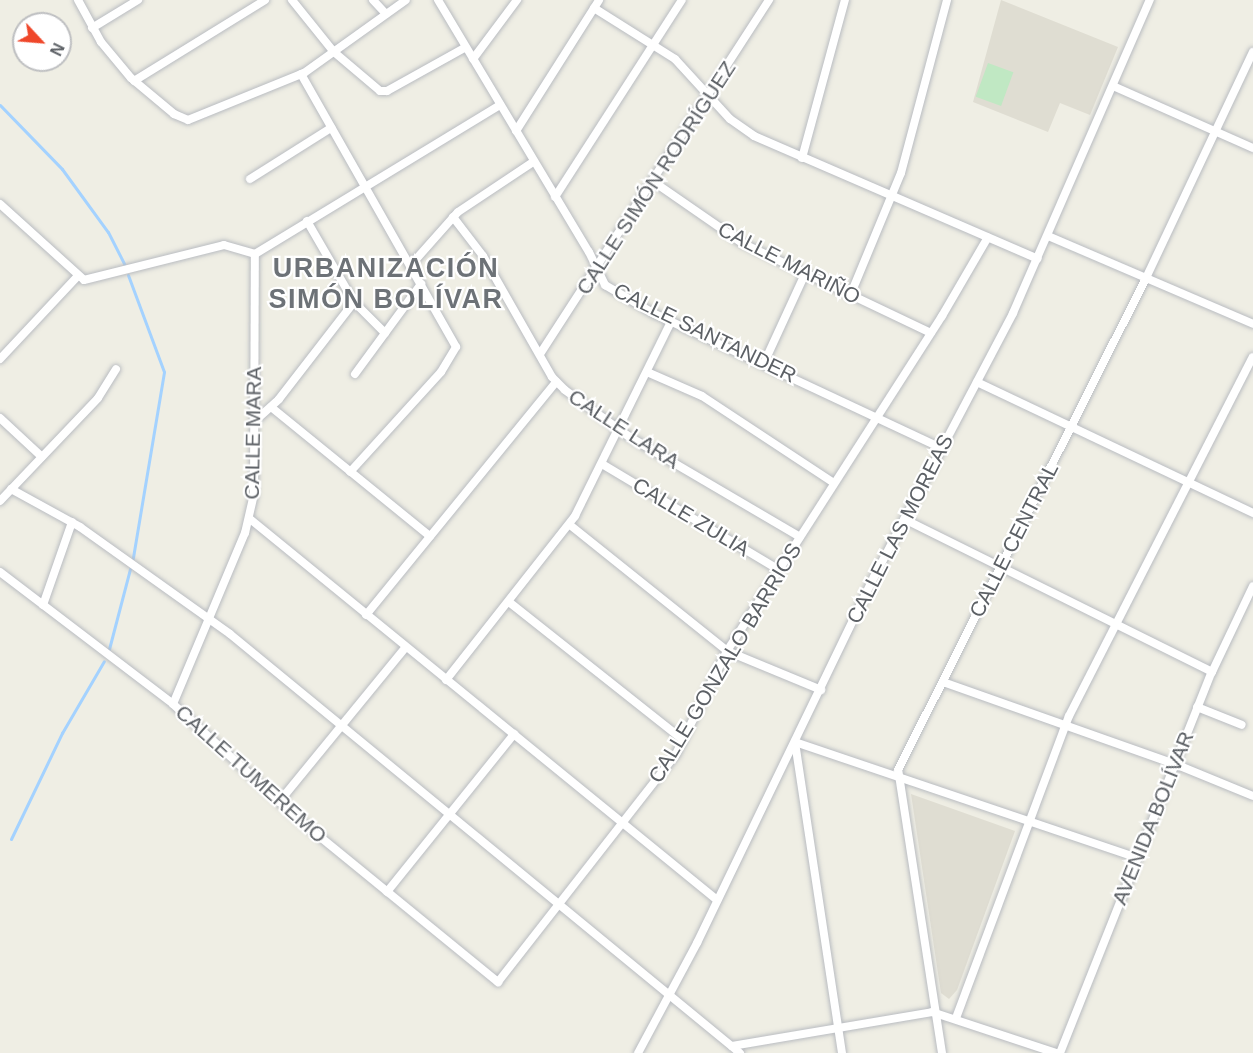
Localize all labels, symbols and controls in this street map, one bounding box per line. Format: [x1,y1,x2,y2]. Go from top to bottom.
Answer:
north arrow [12,12,72,72]
text: N [47,40,67,58]
street label: CALLE SIMÓN RODRÍGUEZ [571,57,741,299]
street label: CALLE MARIÑO [714,216,864,310]
district label: URBANIZACIÓN SIMÓN BOLÍVAR [269,252,503,315]
street label: CALLE SANTANDER [609,278,801,388]
street label: CALLE MARA [239,366,267,500]
street label: CALLE LARA [564,384,684,474]
street label: CALLE LAS MOREAS [841,430,959,628]
street label: CALLE CENTRAL [964,458,1064,622]
street label: CALLE ZULIA [628,472,754,562]
street label: CALLE GONZALO BARRIOS [643,538,807,788]
street label: CALLE TUMEREMO [170,699,332,849]
street label: AVENIDA BOLÍVAR [1106,727,1200,909]

